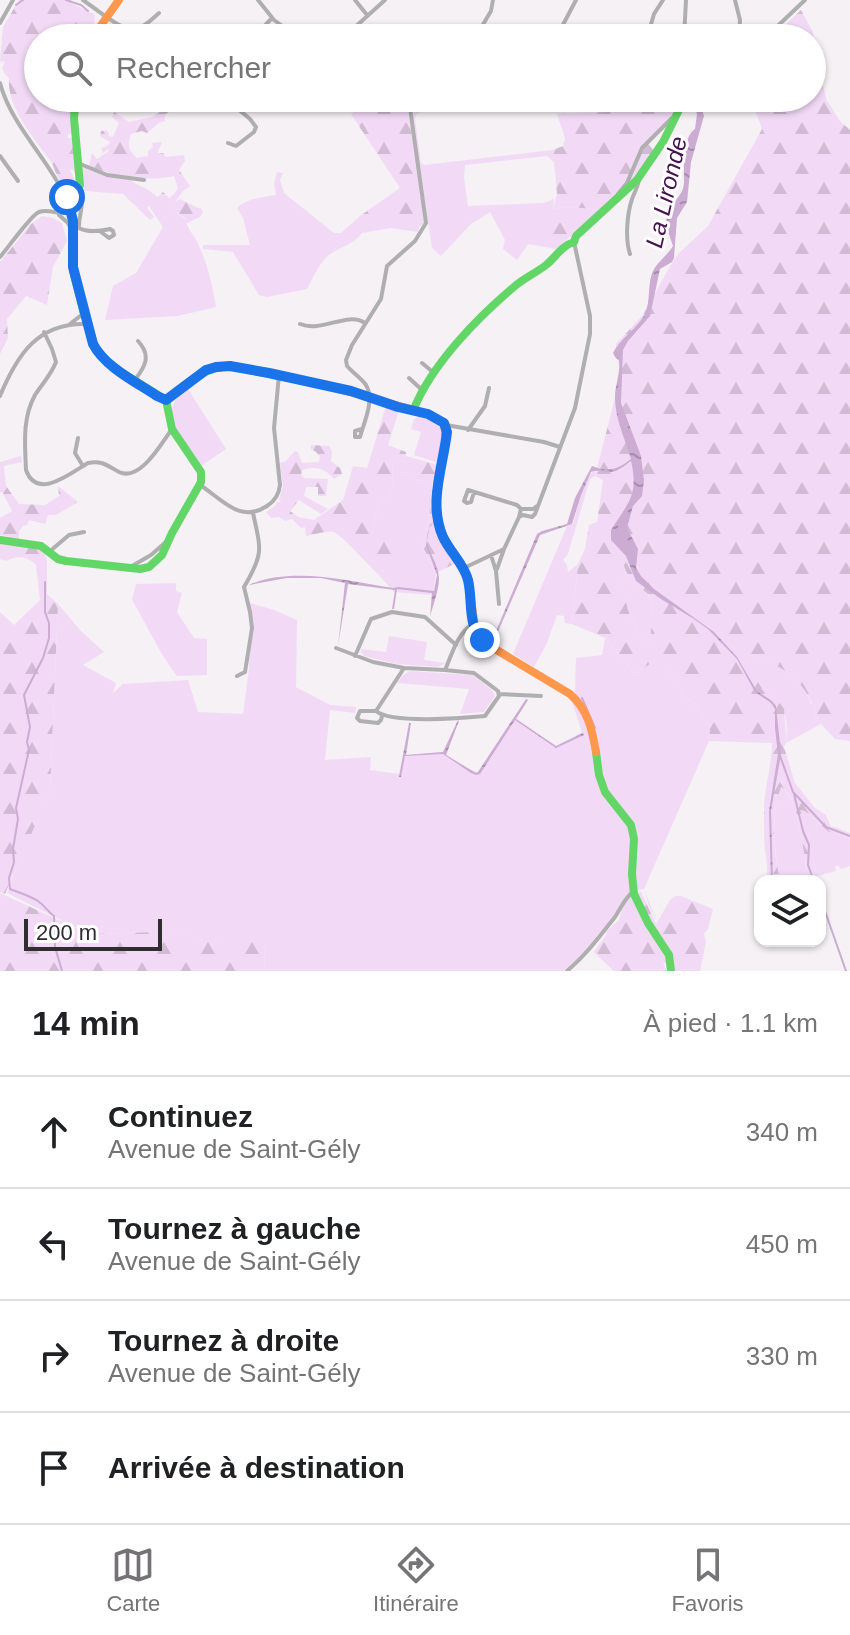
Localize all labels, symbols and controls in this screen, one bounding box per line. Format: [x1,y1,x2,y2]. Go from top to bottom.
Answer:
search box [24,24,826,112]
icon: search [52,46,96,90]
text: Rechercher [116,51,271,84]
water label: La Lironde [640,134,692,250]
route start [49,179,85,215]
route end [464,622,500,658]
map controls [754,875,826,947]
button: layers [754,875,826,947]
scale bar [24,915,162,951]
text: 200 m [36,920,97,945]
text: 14 min [32,1004,140,1042]
text: À pied · 1.1 km [643,1008,818,1038]
text: Continuez [108,1100,253,1133]
icon: ahead [32,1110,76,1154]
text: 340 m [746,1117,818,1147]
text: Avenue de Saint-Gély [108,1134,360,1164]
text: Tournez à gauche [108,1212,361,1245]
icon: left [32,1222,76,1266]
text: 450 m [746,1229,818,1259]
text: Avenue de Saint-Gély [108,1246,360,1276]
text: Tournez à droite [108,1324,339,1357]
icon: right [32,1334,76,1378]
text: 330 m [746,1341,818,1371]
text: Avenue de Saint-Gély [108,1358,360,1388]
icon: arrive [32,1446,76,1490]
text: Arrivée à destination [108,1451,405,1484]
tab: Carte [106,1543,160,1617]
tab: Itinéraire [373,1543,459,1617]
tab: Favoris [671,1543,744,1617]

